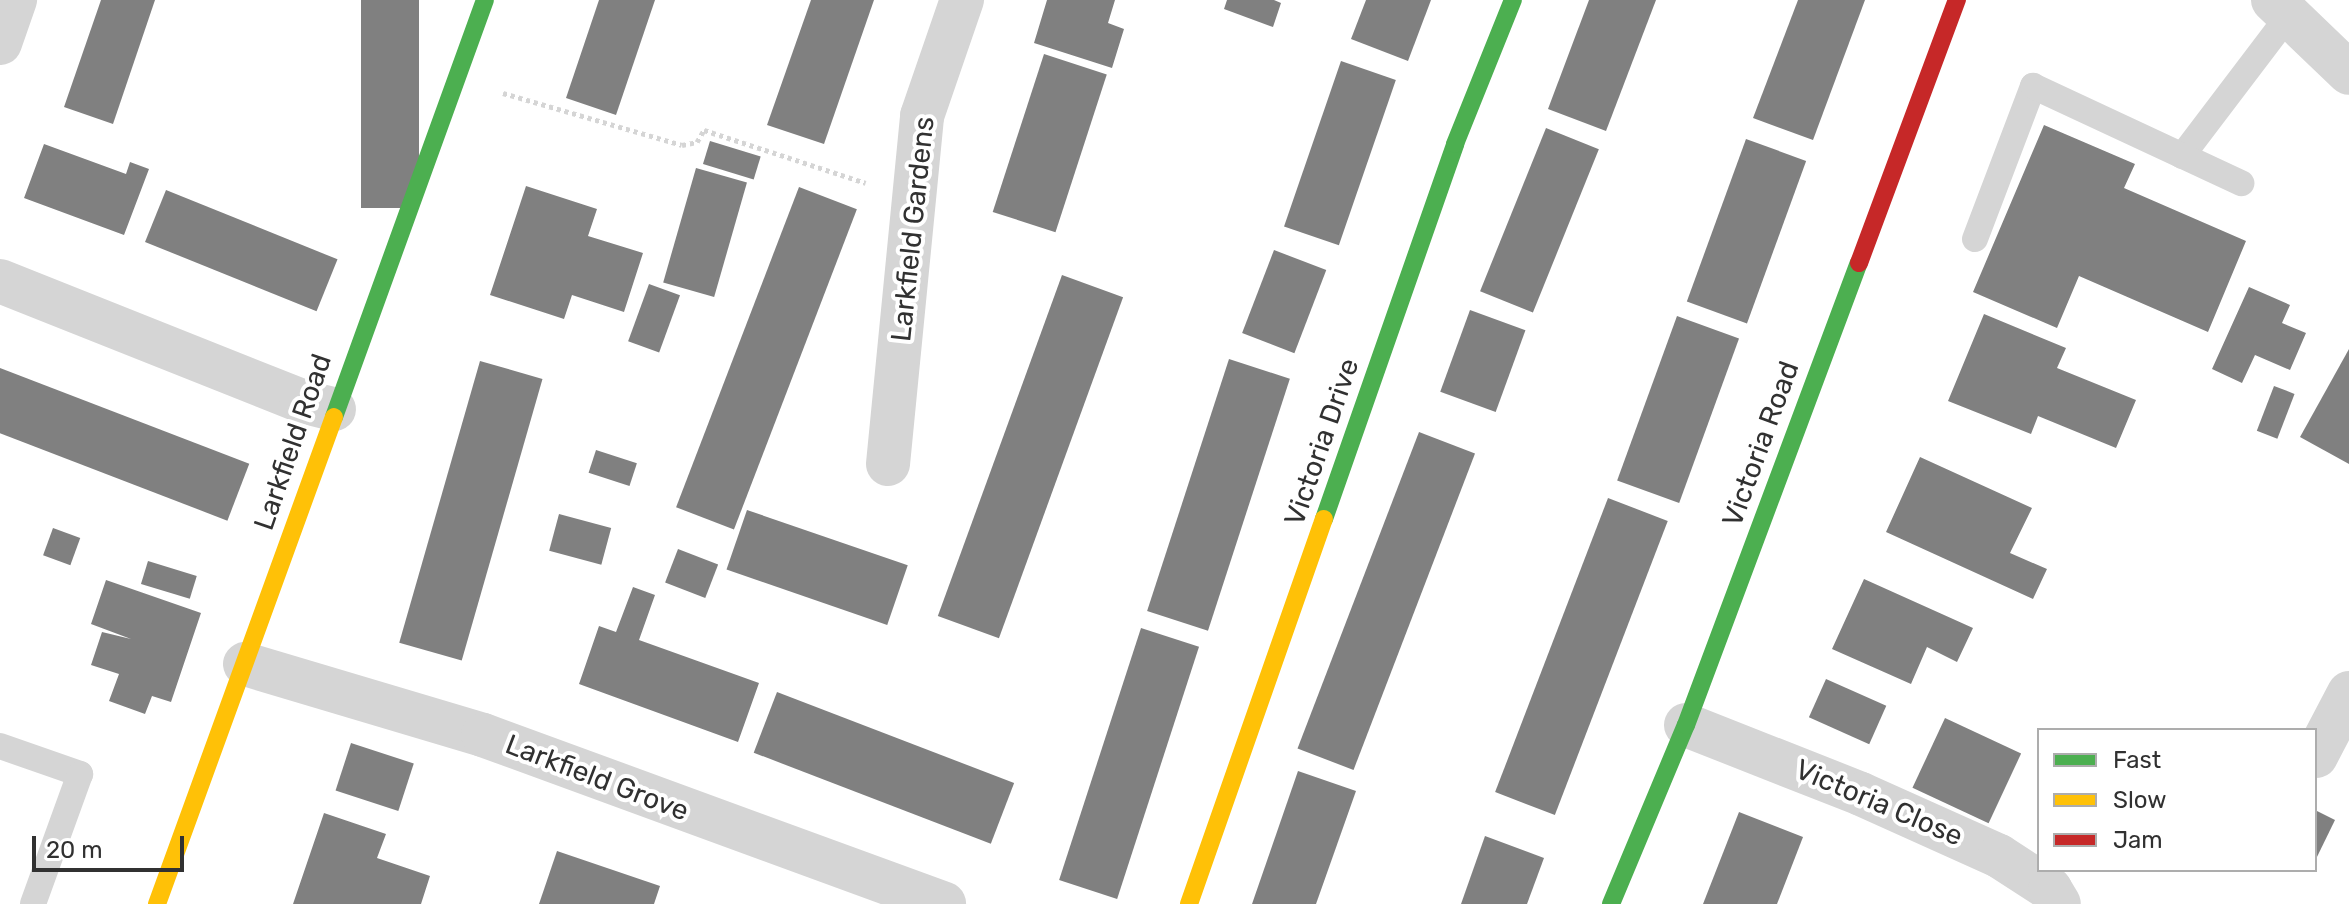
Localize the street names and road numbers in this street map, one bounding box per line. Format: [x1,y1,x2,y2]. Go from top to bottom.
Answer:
street label: Larkfield Gardens [884,115,942,343]
street label: Larkfield Road [247,350,339,534]
street label: Victoria Drive [1278,354,1366,530]
street label: Victoria Road [1716,357,1806,531]
street label: Larkfield Grove [501,728,693,828]
street label: Victoria Close [1790,753,1968,853]

